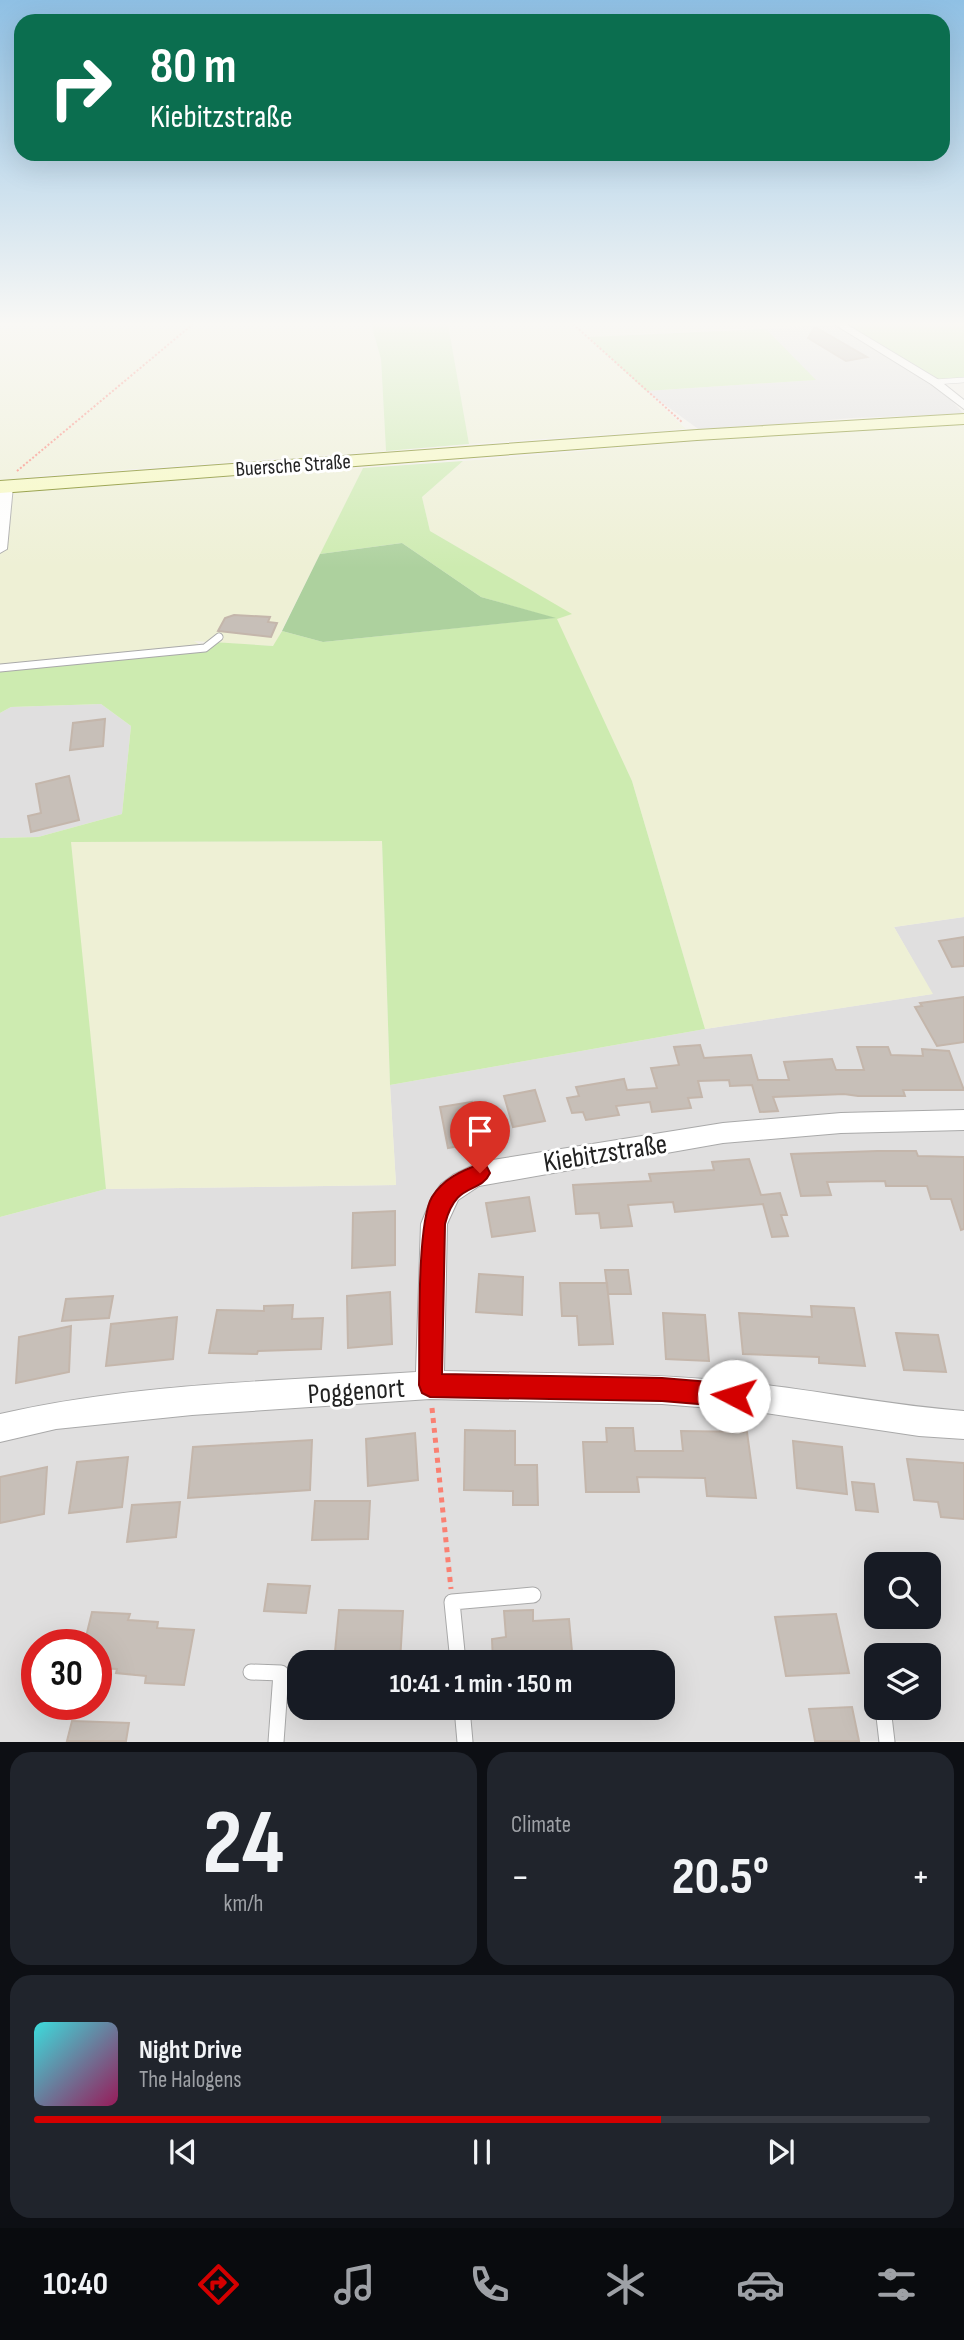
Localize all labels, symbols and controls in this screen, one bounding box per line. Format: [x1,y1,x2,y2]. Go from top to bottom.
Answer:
text: 80 m [150,38,237,97]
icon: right [35,42,126,133]
text: Kiebitzstraße [150,98,293,137]
street label: Buersche Straße [235,449,351,482]
pin [450,1101,510,1173]
icon: arrive [461,1112,499,1150]
street label: Kiebitzstraße [541,1127,669,1180]
position arrow [697,1359,771,1433]
street label: Poggenort [306,1372,406,1411]
map controls [864,1552,941,1720]
button: search [864,1552,941,1629]
speed limit sign: 30 [21,1629,112,1720]
button: layers [864,1643,941,1720]
text: 10:41 · 1 min · 150 m [390,1669,572,1700]
text: 24 [203,1790,284,1899]
text: Climate [511,1811,571,1839]
text: 20.5° [672,1846,769,1909]
text: − [511,1855,530,1900]
text: + [911,1855,930,1900]
text: km/h [224,1890,263,1918]
text: Night Drive [139,2035,242,2066]
text: The Halogens [139,2066,242,2094]
icon: previous [164,2133,202,2171]
icon: pause [463,2133,501,2171]
icon: next [762,2133,800,2171]
icon: directions [194,2260,243,2309]
icon: music [330,2260,379,2309]
icon: phone [465,2260,514,2309]
icon: climate [601,2260,650,2309]
icon: car [736,2260,785,2309]
icon: filters [872,2260,921,2309]
text: 10:40 [43,2265,108,2304]

